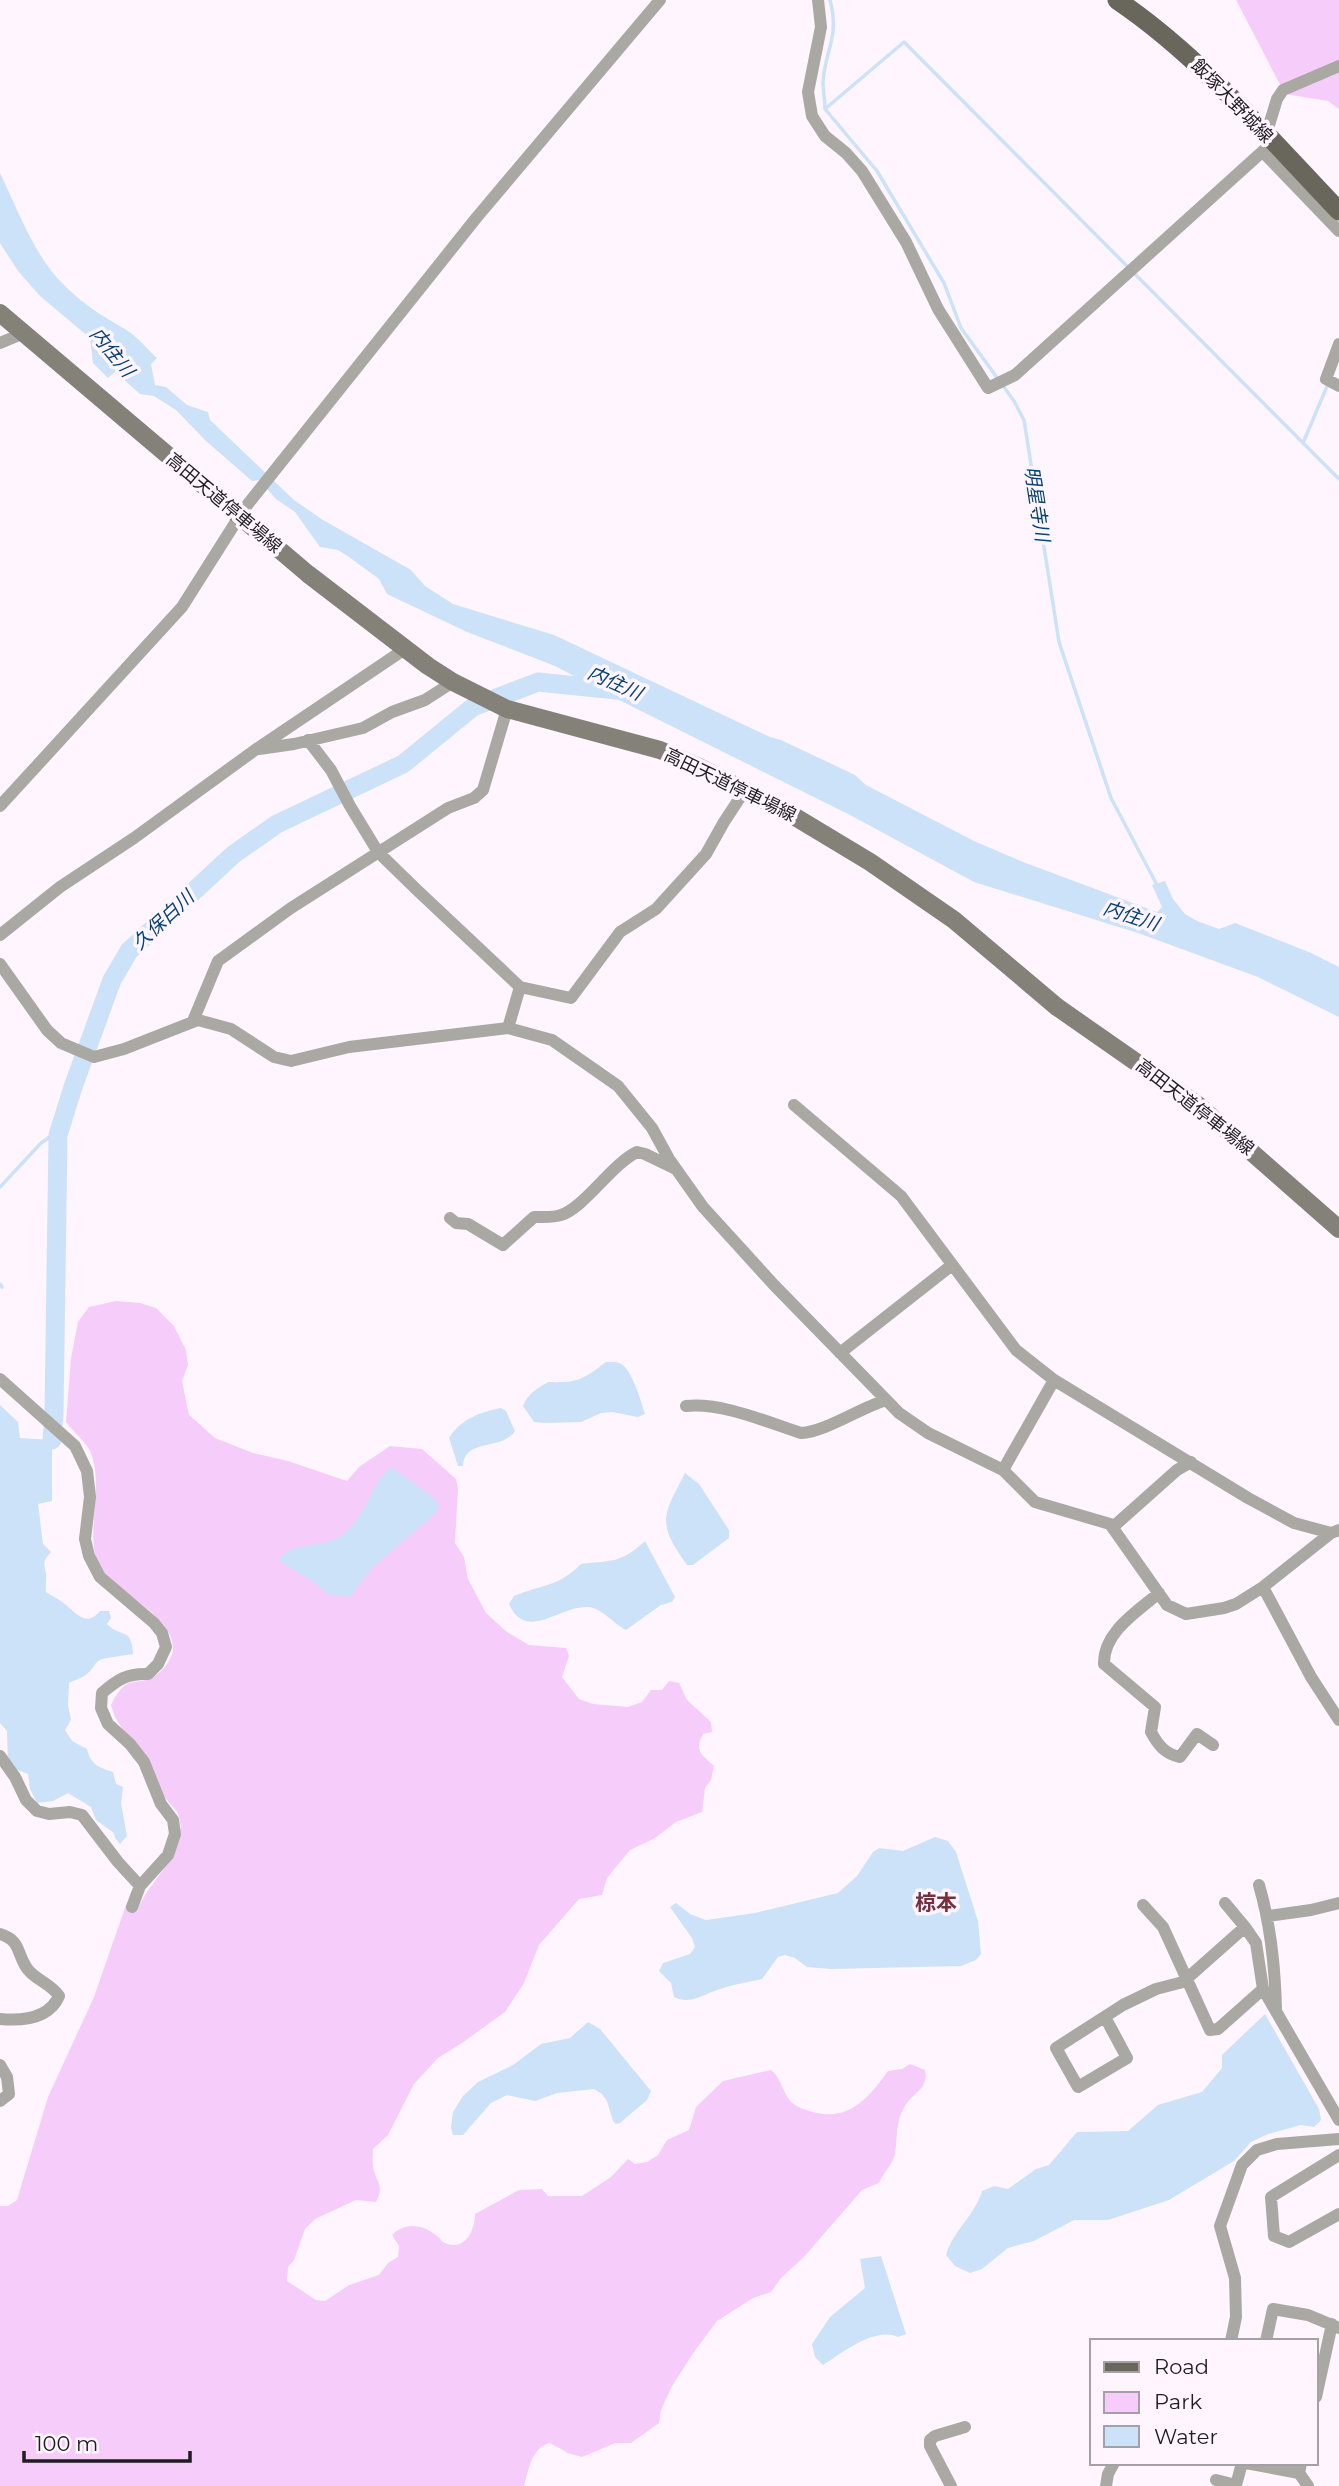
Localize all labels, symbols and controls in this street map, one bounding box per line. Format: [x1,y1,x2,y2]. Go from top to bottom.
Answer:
street label: 飯塚大野城線 [1187,55,1277,147]
water label: 内住川 [85,323,140,383]
street label: 高田天道停車場線 [162,448,286,558]
water label: 明星寺川 [1020,465,1055,545]
water label: 内住川 [584,661,648,706]
street label: 高田天道停車場線 [660,744,800,826]
water label: 久保白川 [127,884,200,954]
water label: 内住川 [1100,896,1164,936]
street label: 高田天道停車場線 [1131,1054,1259,1160]
district label: 椋本 [915,1890,957,1915]
legend [1090,2339,1318,2465]
text: Road [1154,2354,1209,2379]
text: Park [1154,2389,1202,2414]
scale bar [24,2420,191,2464]
text: Water [1154,2424,1218,2449]
text: 100 m [35,2431,98,2456]

